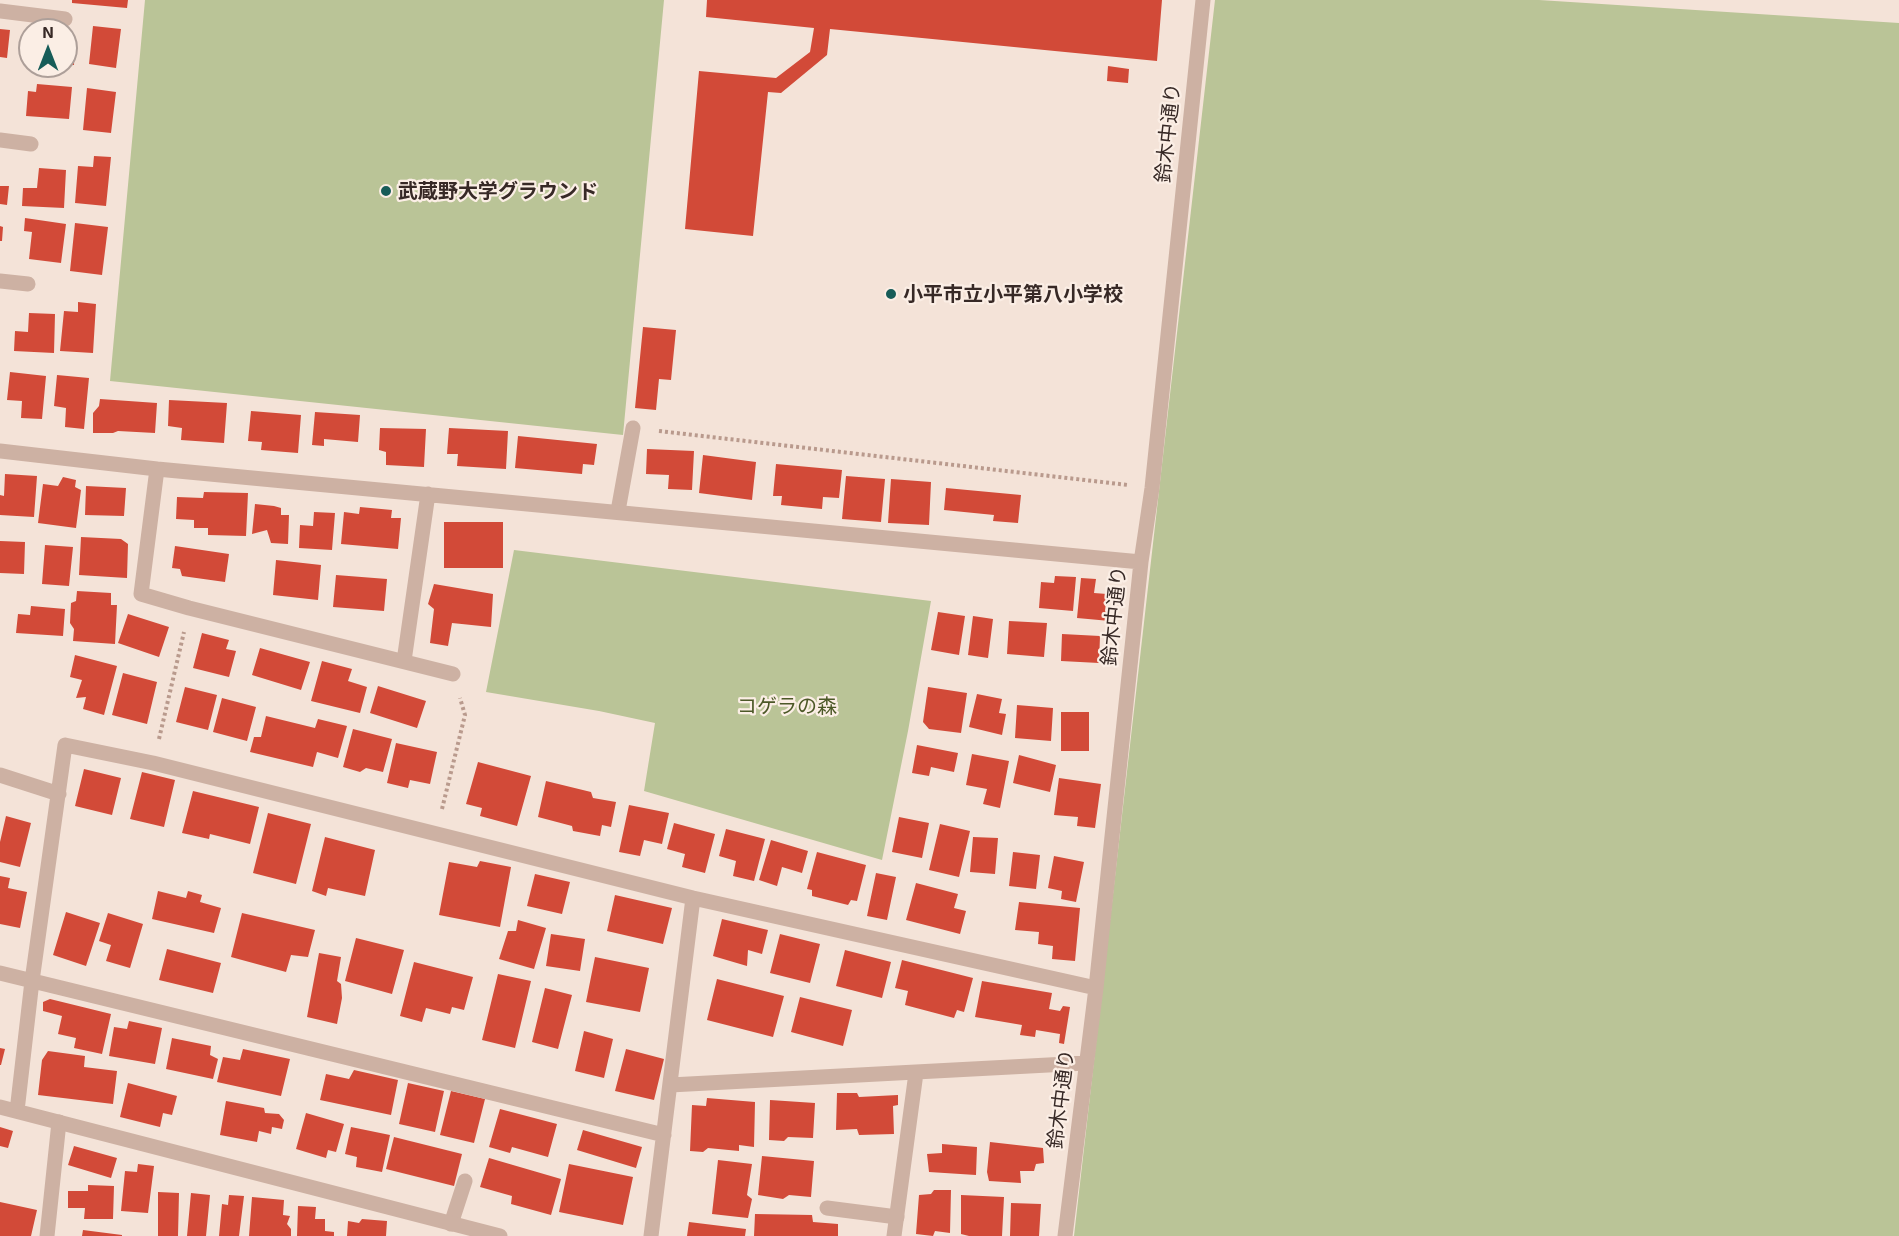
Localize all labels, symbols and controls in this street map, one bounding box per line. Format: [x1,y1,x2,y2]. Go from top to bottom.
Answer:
north arrow [18,18,78,78]
text: N [42,22,54,41]
street label: 鈴木中通り [1151,82,1185,184]
place label: 武蔵野大学グラウンド [398,179,598,203]
marker: 武蔵野大学グラウンド [379,184,393,198]
place label: 小平市立小平第八小学校 [903,282,1123,306]
marker: 小平市立小平第八小学校 [884,287,898,301]
street label: 鈴木中通り [1097,565,1131,667]
park label: コゲラの森 [737,694,837,718]
street label: 鈴木中通り [1043,1048,1079,1150]

